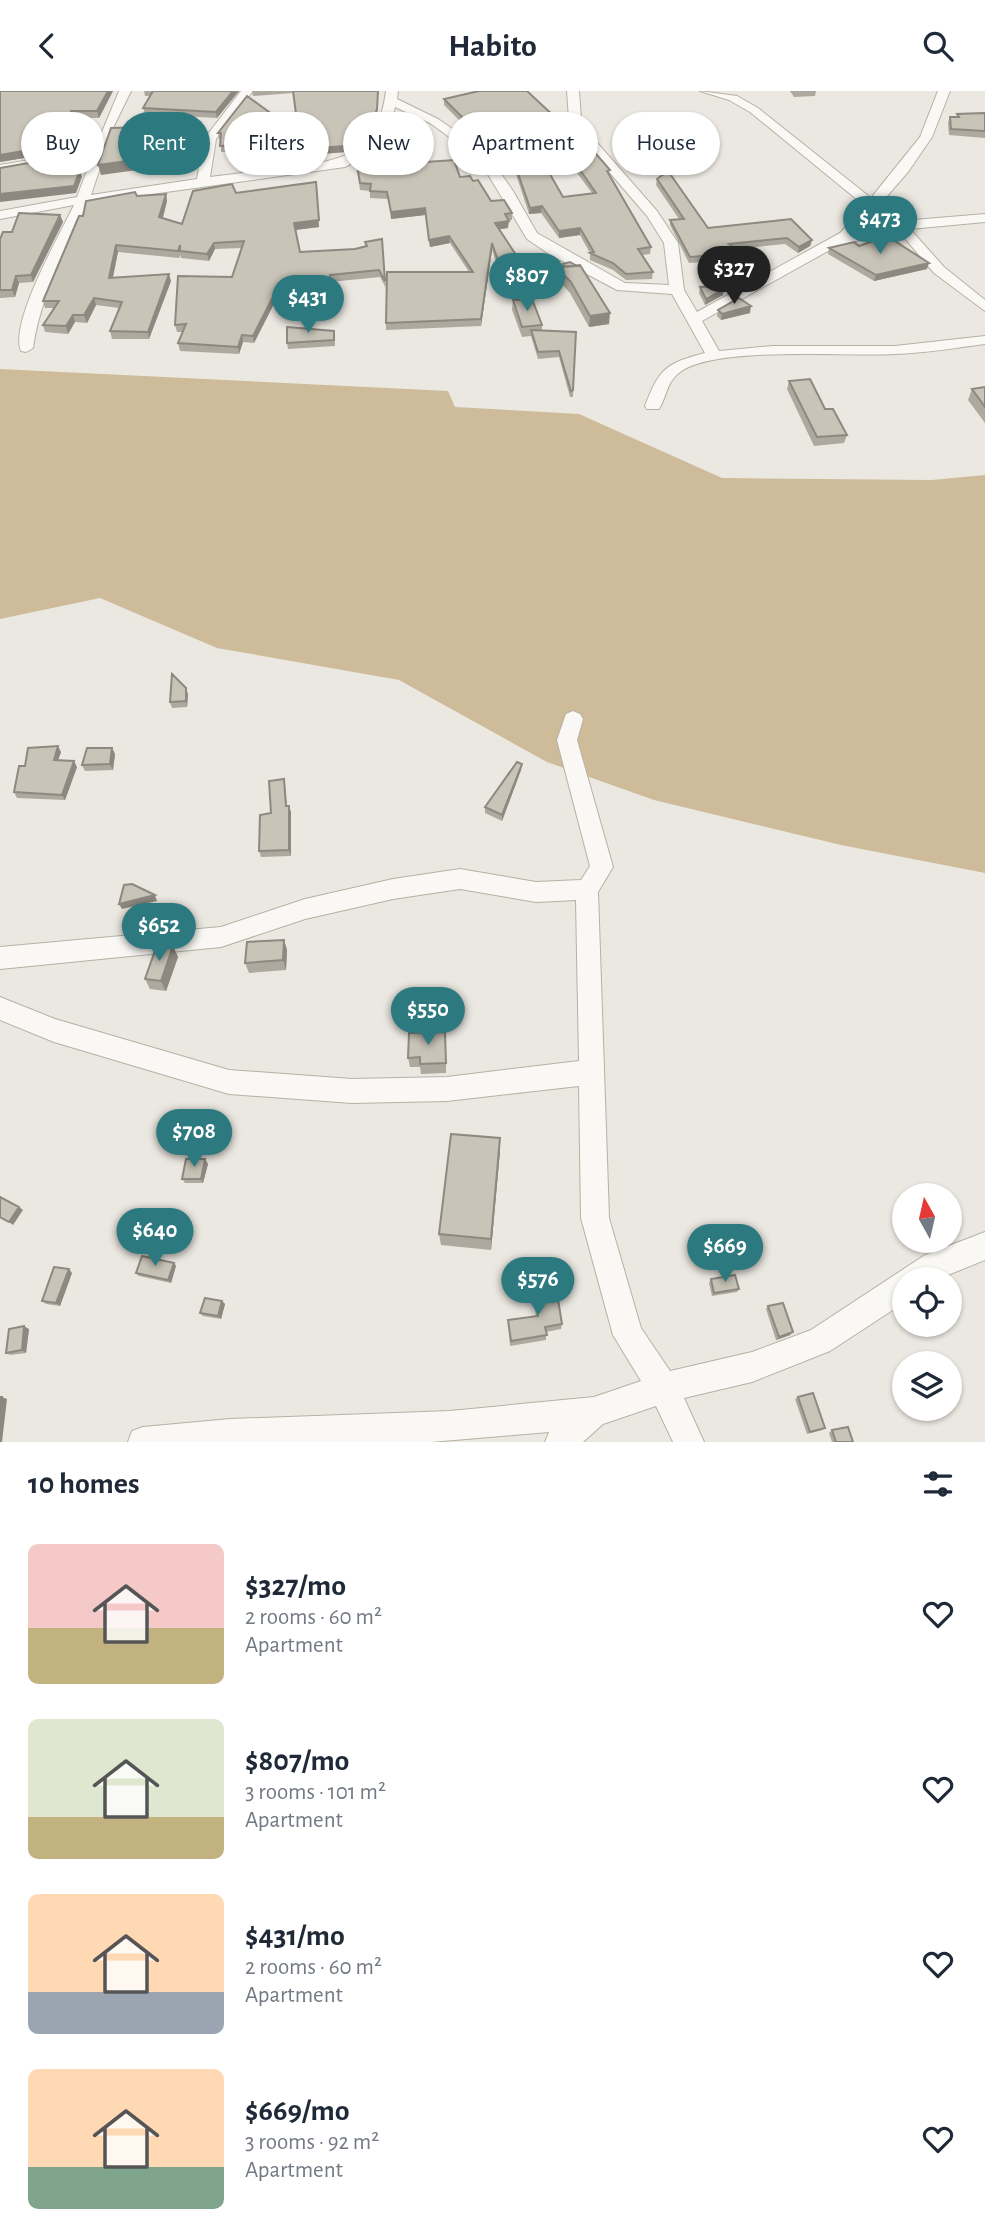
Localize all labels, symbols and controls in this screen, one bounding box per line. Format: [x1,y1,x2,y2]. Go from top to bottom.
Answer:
icon: back [28,27,66,65]
icon: search [919,27,957,65]
text: Habito [448,30,537,62]
chip: Buy [21,112,104,175]
chip: Rent [118,112,210,175]
chip: Filters [224,112,329,175]
chip: New [343,112,434,175]
chip: Apartment [448,112,598,175]
chip: House [612,112,720,175]
pin: $473 [839,197,921,256]
text: $473 [859,207,901,230]
pin: $327 [693,247,775,306]
pin: $807 [486,253,568,313]
text: $327 [713,257,755,280]
text: $807 [505,264,549,287]
pin: $431 [267,275,349,335]
text: $431 [288,286,328,309]
pin: $652 [118,903,200,963]
text: $652 [138,914,180,937]
pin: $550 [387,988,469,1047]
text: $550 [407,998,449,1021]
pin: $708 [153,1109,235,1169]
text: $708 [172,1120,216,1143]
north arrow [892,1183,962,1253]
map controls [892,1183,962,1421]
pin: $640 [114,1209,196,1268]
text: $640 [132,1219,178,1242]
pin: $669 [684,1225,766,1284]
text: $669 [703,1235,747,1258]
pin: $576 [497,1257,579,1317]
button: locate [892,1267,962,1337]
text: $576 [517,1268,559,1291]
button: layers [892,1351,962,1421]
icon: filters [919,1465,957,1503]
text: 10 homes [28,1469,139,1499]
text: $327/mo [245,1571,346,1601]
icon: home [84,1572,168,1656]
icon: heart [919,1595,957,1633]
text: 2 rooms · 60 m² [245,1606,382,1629]
text: Apartment [245,1634,343,1657]
text: $807/mo [245,1746,349,1776]
icon: home [84,1747,168,1831]
icon: heart [919,1770,957,1808]
text: 3 rooms · 101 m² [245,1781,386,1804]
text: Apartment [245,1809,343,1832]
text: $431/mo [245,1921,345,1951]
icon: home [84,1922,168,2006]
icon: heart [919,1945,957,1983]
text: 2 rooms · 60 m² [245,1956,382,1979]
text: Apartment [245,1984,343,2007]
text: $669/mo [245,2096,350,2126]
icon: home [84,2097,168,2181]
icon: heart [919,2120,957,2158]
text: 3 rooms · 92 m² [245,2131,379,2154]
text: Apartment [245,2159,343,2182]

